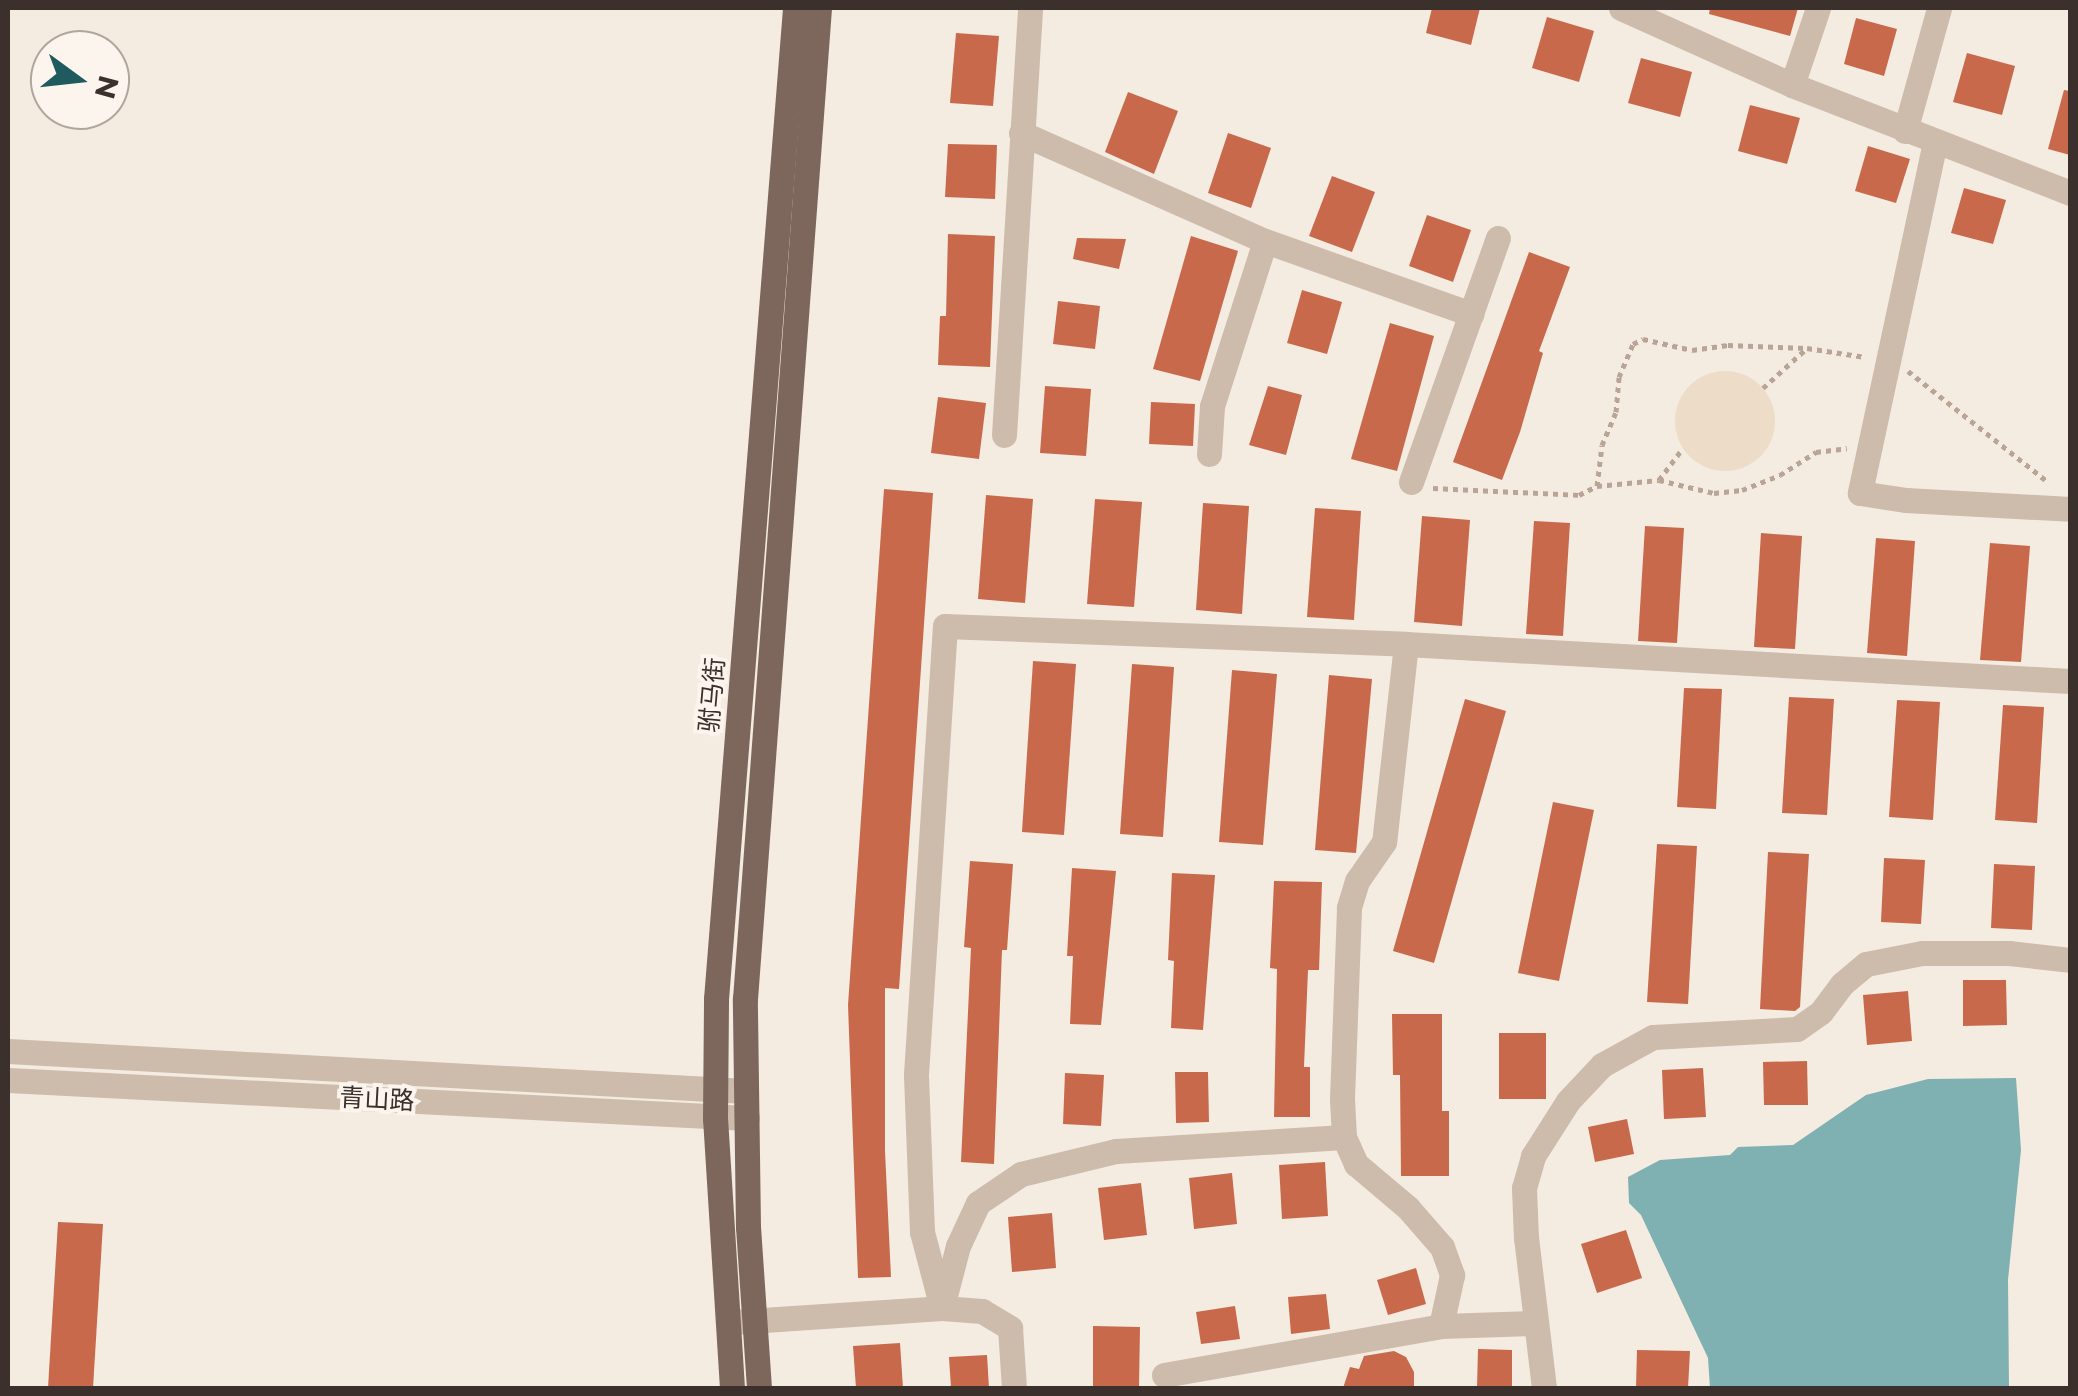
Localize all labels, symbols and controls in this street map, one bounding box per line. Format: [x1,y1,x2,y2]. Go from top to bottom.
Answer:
north arrow [30,30,130,130]
text: N [88,72,126,103]
street label: 驸马街 [694,656,730,734]
street label: 青山路 [339,1082,415,1116]

